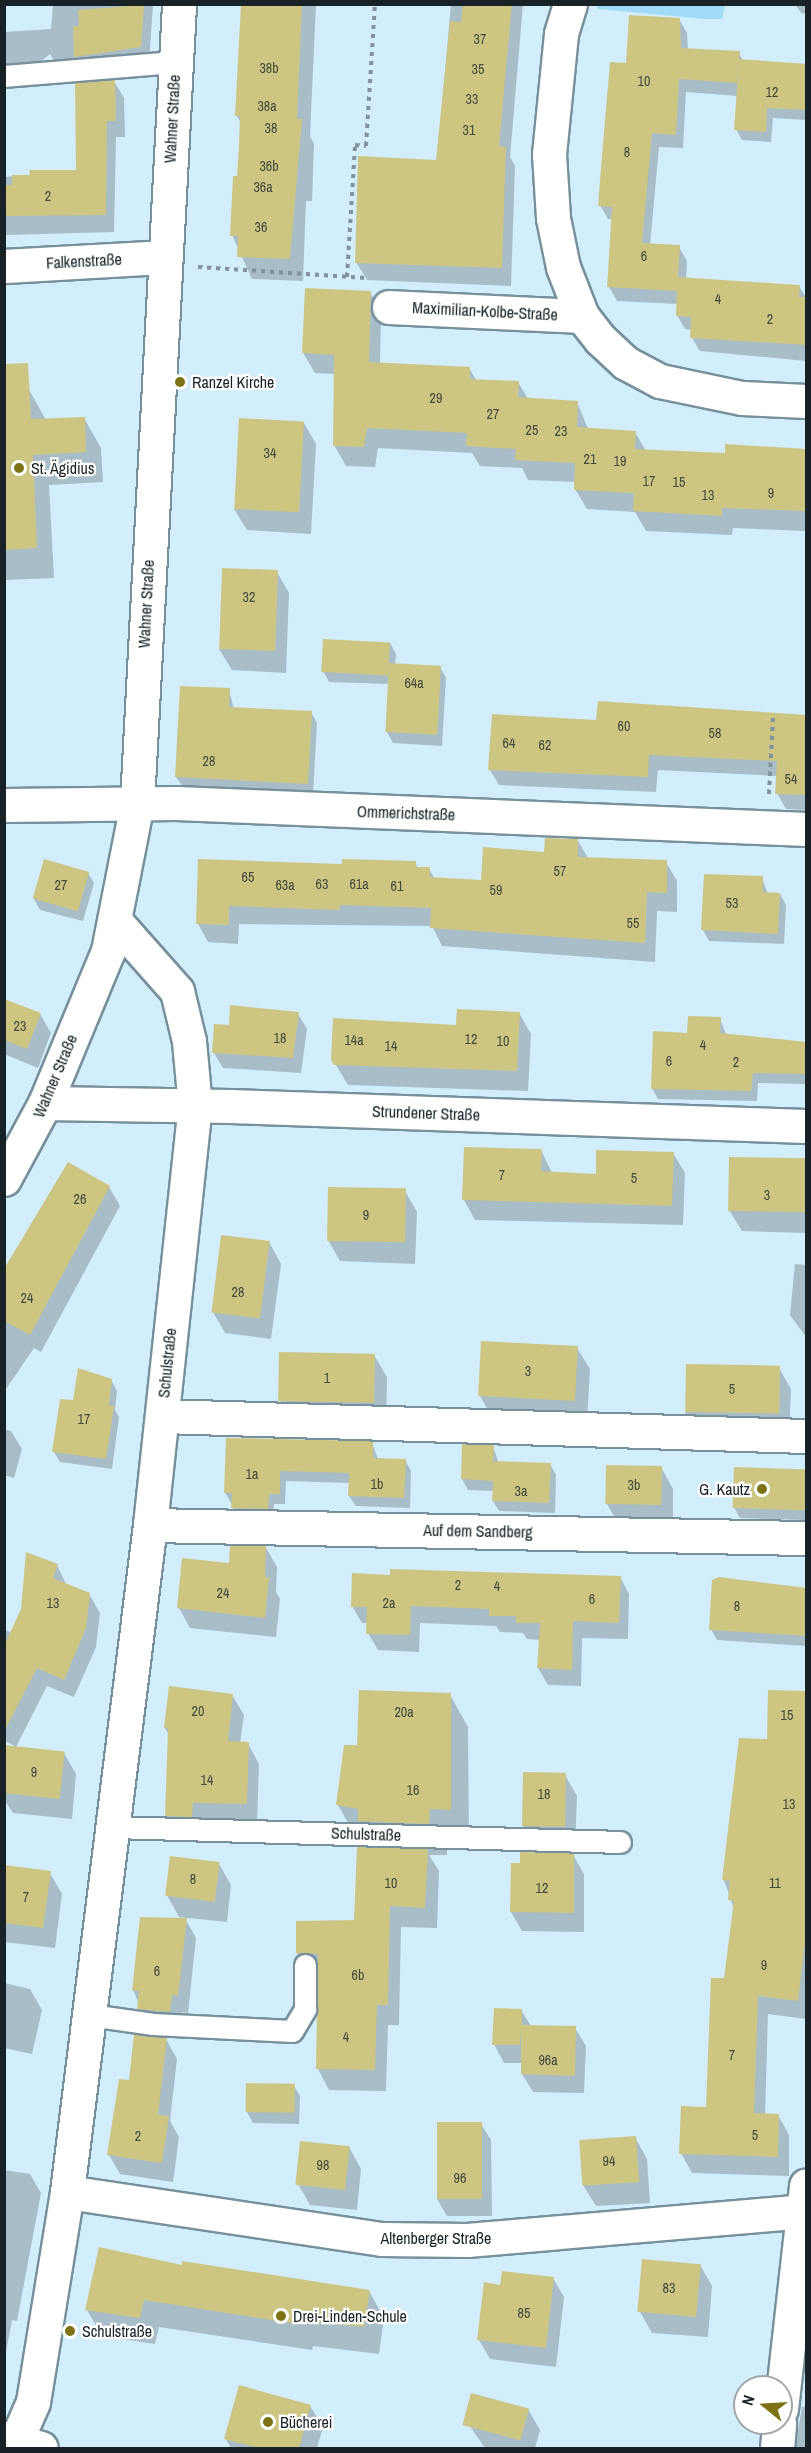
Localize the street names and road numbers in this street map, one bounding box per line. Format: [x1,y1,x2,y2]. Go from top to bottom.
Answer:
street label: Wahner Straße [160,74,184,164]
street label: Falkenstraße [46,249,122,273]
street label: Maximilian-Kolbe-Straße [412,298,558,324]
street label: Wahner Straße [134,559,158,649]
street label: Ommerichstraße [356,802,456,824]
street label: Wahner Straße [29,1032,81,1120]
street label: Strundener Straße [372,1102,480,1124]
street label: Schulstraße [154,1327,180,1399]
street label: Auf dem Sandberg [423,1520,533,1542]
street label: Schulstraße [331,1823,401,1845]
street label: Altenberger Straße [381,2228,491,2248]

